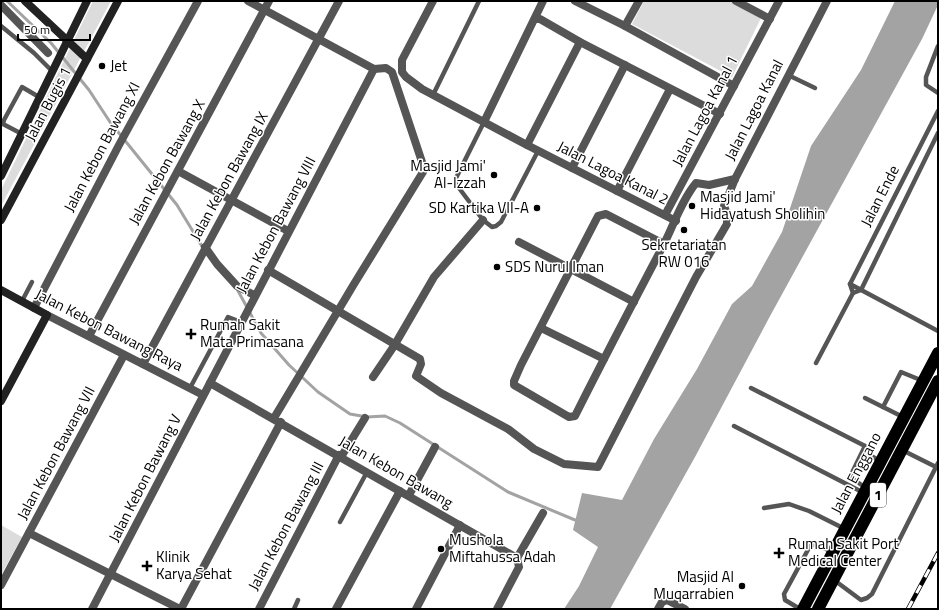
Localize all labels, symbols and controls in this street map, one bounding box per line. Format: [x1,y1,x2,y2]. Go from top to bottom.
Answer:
scale bar [18,16,90,42]
text: 50 m [24,20,50,39]
street label: Jalan Lagoa Kanal 1 [666,51,743,170]
place label: Jet [110,54,128,77]
street label: Jalan Lagoa Kanal [718,55,789,164]
marker: Jet [97,61,107,71]
street label: Jalan Bugis 1 [18,63,77,145]
street label: Jalan Kebon Bawang XI [58,78,146,216]
street label: Jalan Kebon Bawang X [122,94,211,229]
street label: Jalan Kebon Bawang IX [184,107,274,244]
street label: Jalan Lagoa Kanal 2 [554,135,673,211]
street label: Jalan Kebon Bawang VIII [230,152,321,297]
place label: Masjid Jami' Al-Izzah [410,154,486,194]
street label: Jalan Ende [854,161,905,230]
marker: Masjid Jami' Al-Izzah [489,170,499,180]
place label: Masjid Jami' Hidayatush Sholihin [700,185,825,225]
place label: SD Kartika VII-A [429,196,529,219]
marker: Masjid Jami' Hidayatush Sholihin [687,201,697,211]
marker: SD Kartika VII-A [532,203,542,213]
marker: Sekretariatan RW 016 [679,225,689,235]
place label: Sekretariatan RW 016 [641,233,727,273]
place label: SDS Nurul Iman [505,255,604,278]
marker: SDS Nurul Iman [492,262,502,272]
street label: Jalan Kebon Bawang Raya [31,282,188,377]
place label: Rumah Sakit Mata Primasana [200,313,304,353]
marker: Rumah Sakit Mata Primasana [185,328,197,340]
street label: Jalan Kebon Bawang VII [11,382,100,524]
street label: Jalan Kebon Bawang V [102,410,187,546]
street label: Jalan Enggano [824,428,887,518]
street label: Jalan Kebon Bawang [335,429,458,514]
street label: Jalan Kebon Bawang III [242,457,329,594]
road number: 1 [870,483,886,507]
place label: Mushola Miftahussa Adah [449,528,556,568]
place label: Rumah Sakit Port Medical Center [788,532,899,572]
marker: Mushola Miftahussa Adah [436,544,446,554]
place label: Klinik Karya Sehat [156,545,232,585]
marker: Rumah Sakit Port Medical Center [773,547,785,559]
marker: Klinik Karya Sehat [141,560,153,572]
place label: Masjid Al Muqarrabien [653,565,734,605]
marker: Masjid Al Muqarrabien [737,581,747,591]

